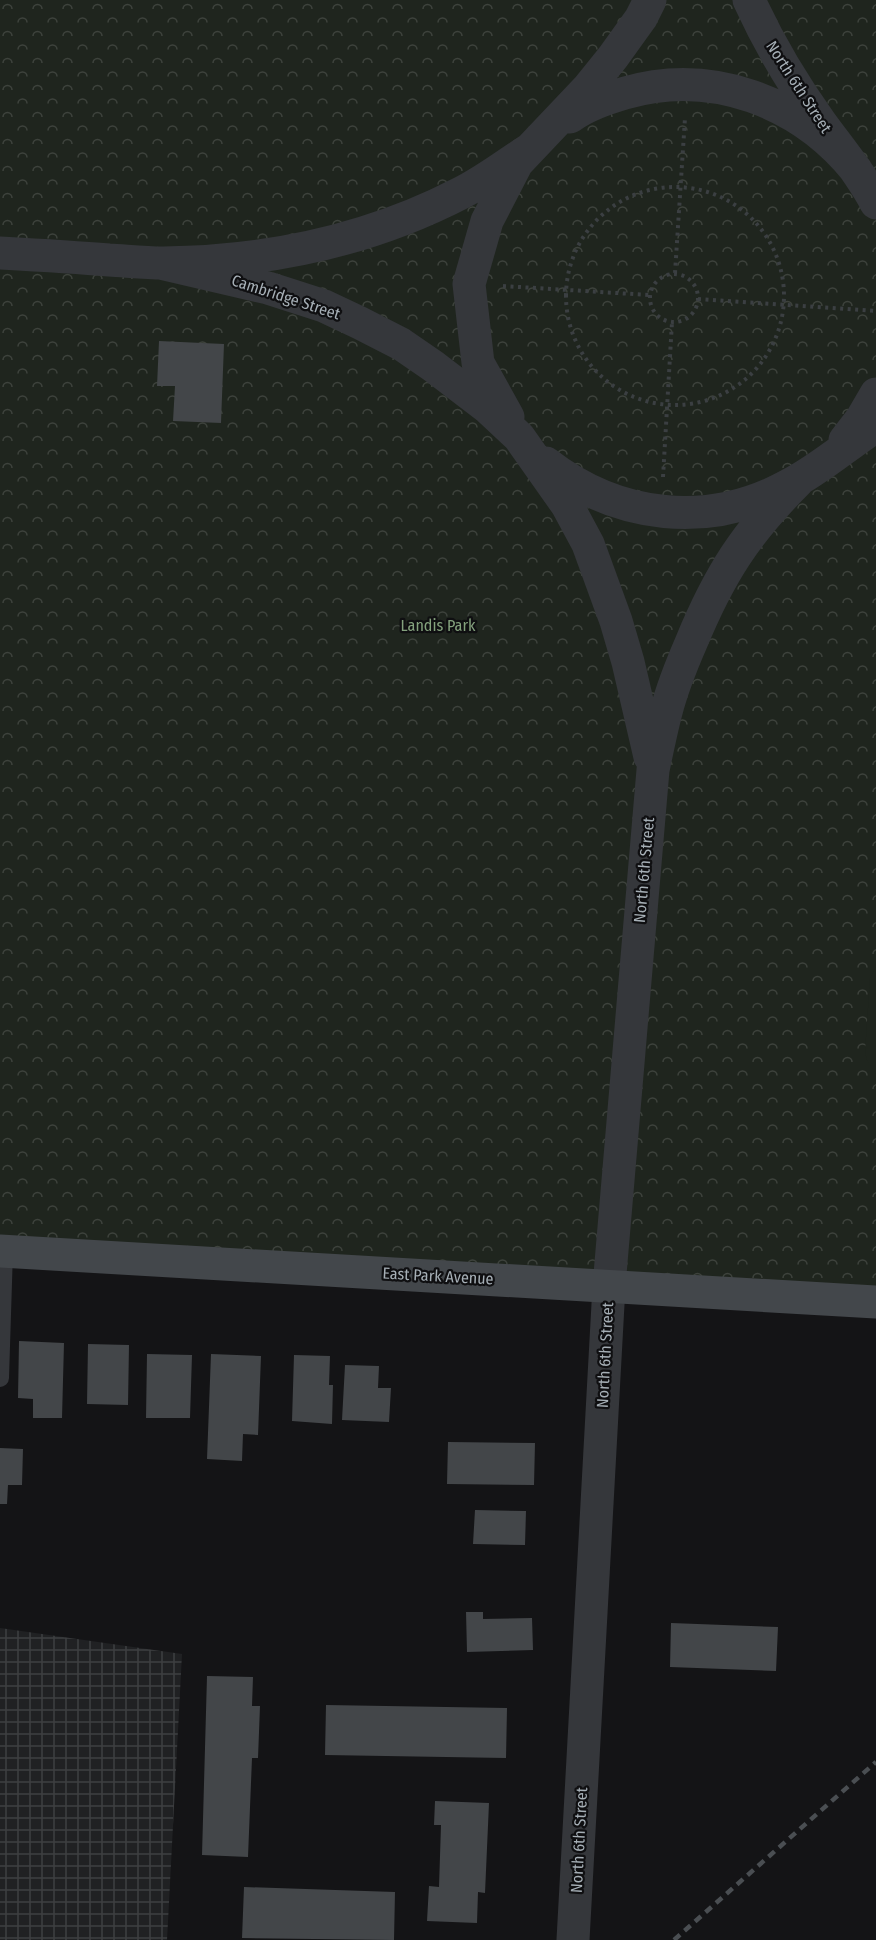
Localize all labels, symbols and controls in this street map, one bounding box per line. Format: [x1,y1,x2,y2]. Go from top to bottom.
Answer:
street label: North 6th Street [762,37,836,137]
street label: Cambridge Street [229,270,343,324]
park label: Landis Park [401,616,476,635]
street label: North 6th Street [630,816,658,924]
street label: East Park Avenue [382,1264,494,1288]
street label: North 6th Street [593,1301,617,1408]
street label: North 6th Street [567,1786,591,1893]

